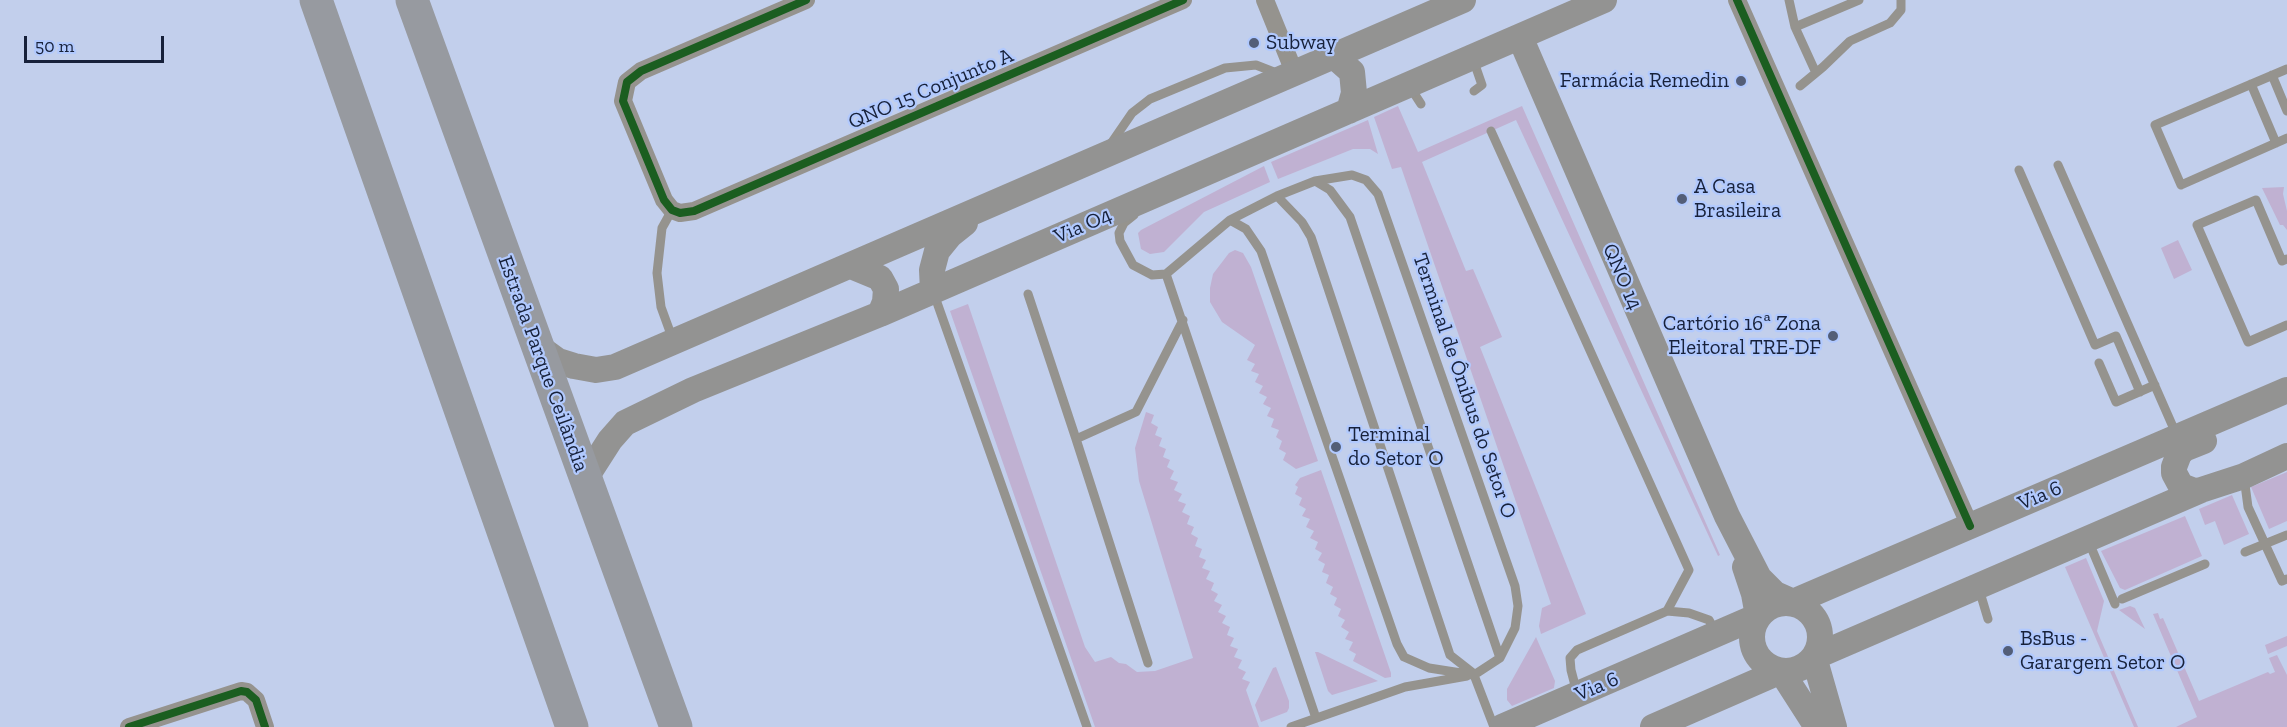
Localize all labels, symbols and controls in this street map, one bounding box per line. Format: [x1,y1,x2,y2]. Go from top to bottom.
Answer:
scale bar [27,24,166,62]
place label: Subway [1266,30,1337,56]
text: 50 m [35,35,74,57]
marker: Subway [1247,36,1261,50]
street label: QNO 15 Conjunto A [845,43,1017,135]
place label: Farmácia Remedin [1560,68,1729,94]
marker: Farmácia Remedin [1734,74,1748,88]
place label: A Casa Brasileira [1694,174,1781,224]
marker: A Casa Brasileira [1675,192,1689,206]
street label: Via O4 [1050,203,1116,249]
street label: QNO 14 [1597,240,1647,314]
street label: Terminal de Ônibus do Setor O [1407,250,1521,522]
street label: Estrada Parque Ceilândia [492,253,594,475]
place label: Cartório 16ª Zona Eleitoral TRE-DF [1663,311,1821,361]
marker: Cartório 16ª Zona Eleitoral TRE-DF [1826,329,1840,343]
place label: Terminal do Setor O [1348,422,1444,472]
marker: Terminal do Setor O [1329,440,1343,454]
street label: Via 6 [2014,476,2066,516]
place label: BsBus - Garargem Setor O [2020,626,2185,676]
marker: BsBus - Garargem Setor O [2001,644,2015,658]
street label: Via 6 [1571,667,1623,707]

